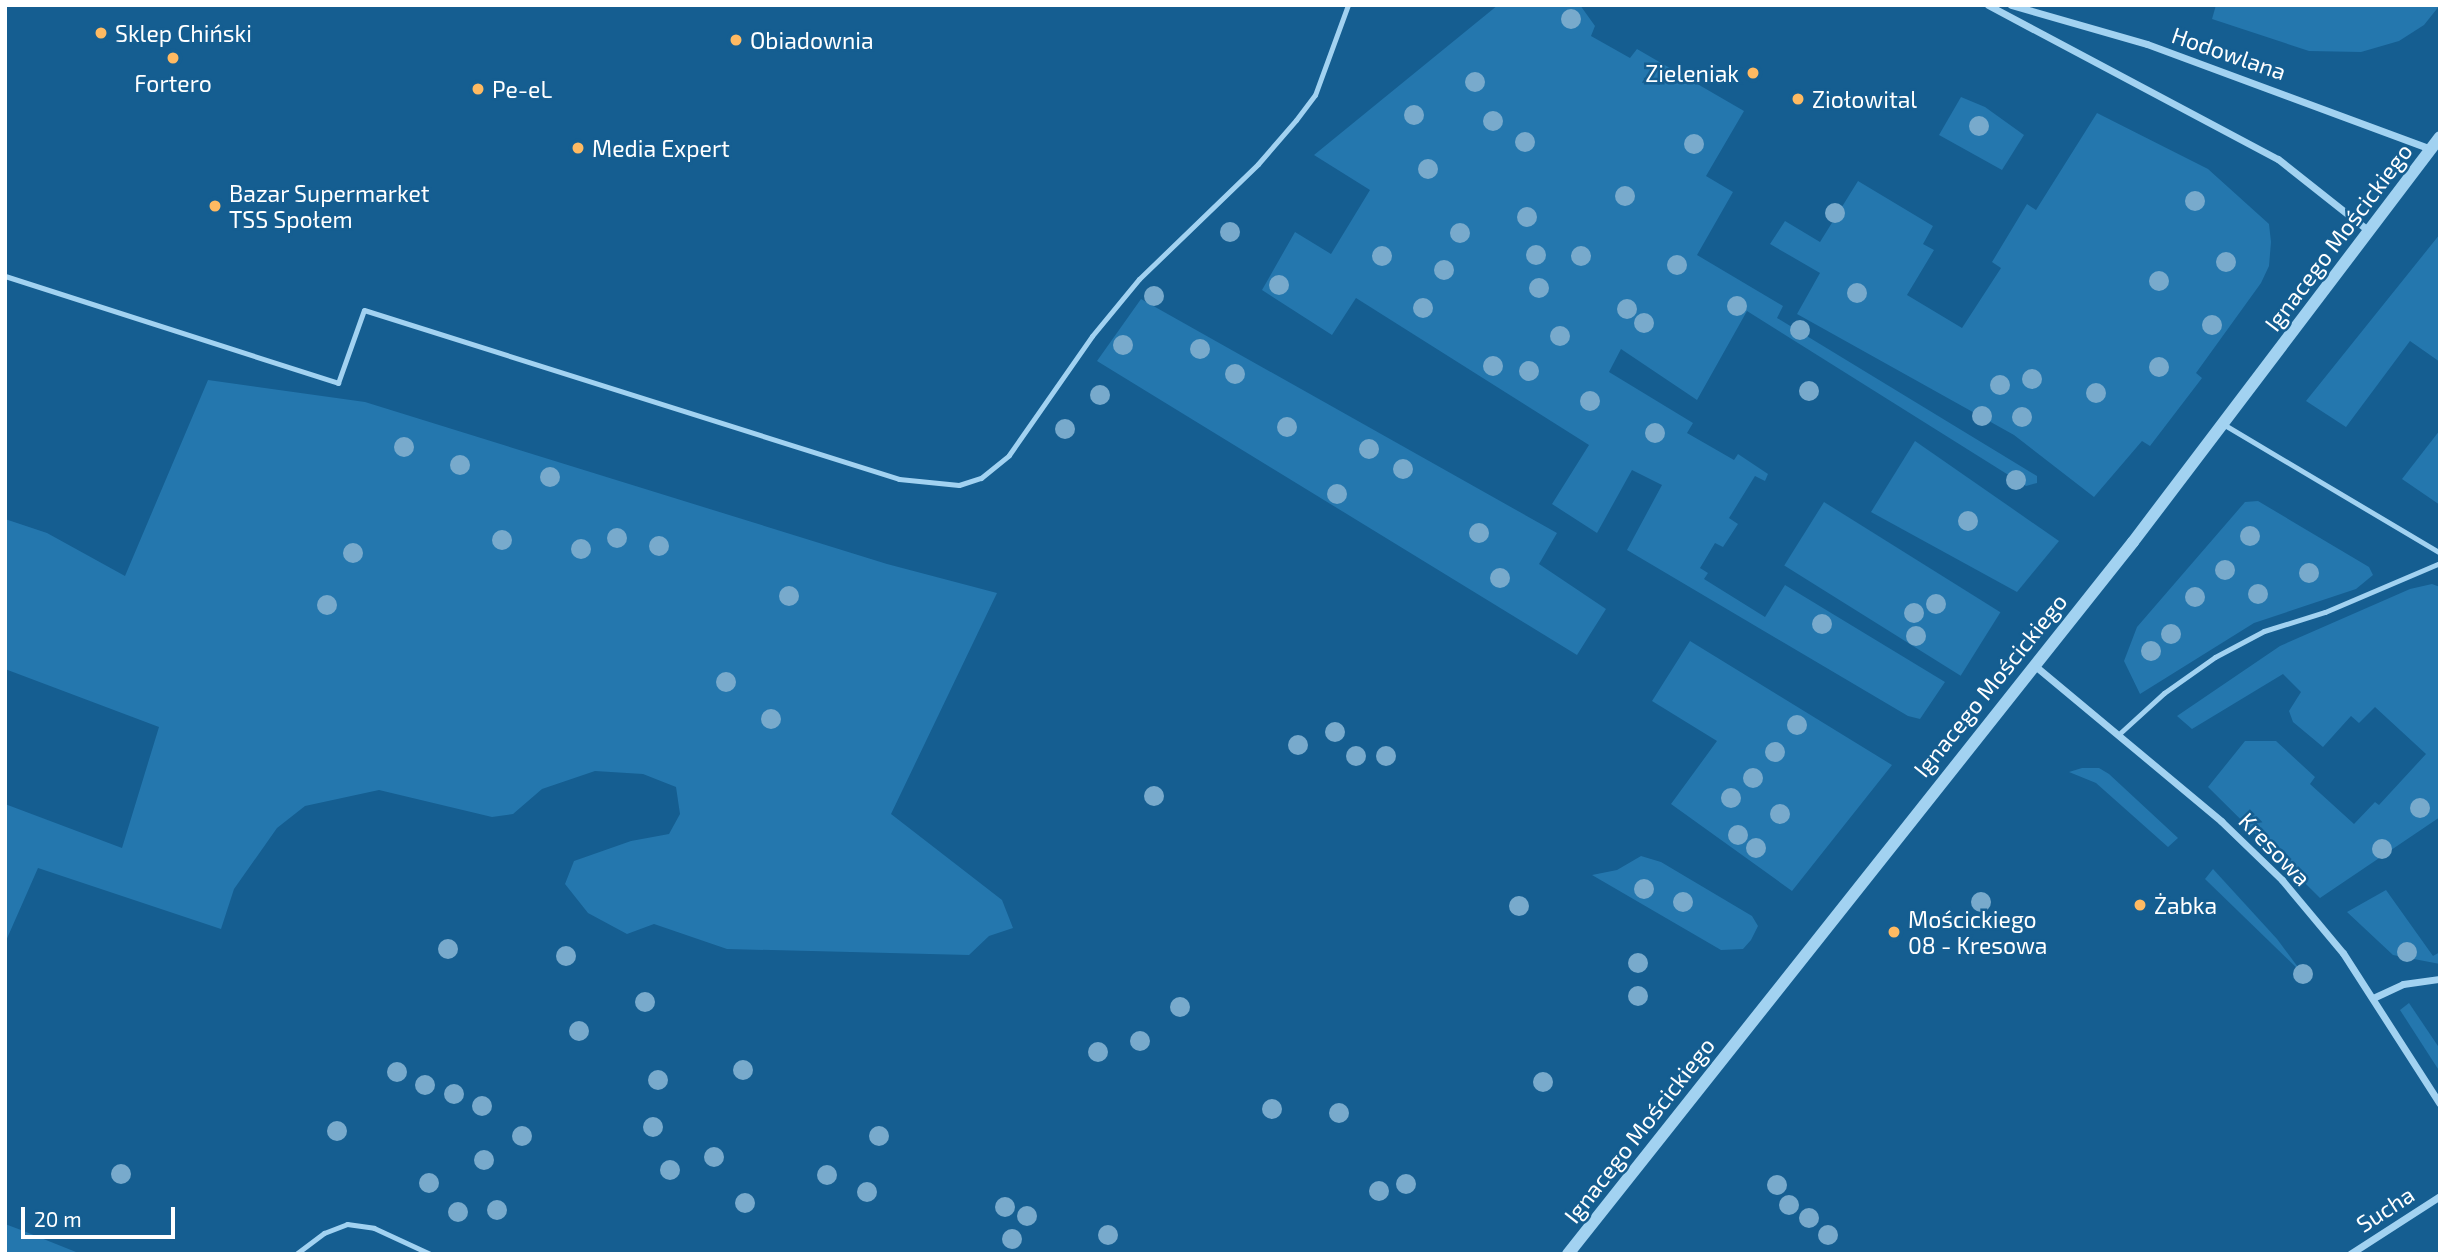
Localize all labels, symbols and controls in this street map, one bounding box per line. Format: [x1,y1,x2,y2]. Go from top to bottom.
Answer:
place label: Sklep Chiński [115,19,252,47]
street label: Hodowlana [2168,21,2290,85]
marker: Sklep Chiński [93,25,109,41]
place label: Obiadownia [750,26,874,54]
marker: Obiadownia [728,32,744,48]
marker: Fortero [165,50,181,66]
place label: Zieleniak [1645,59,1739,87]
marker: Zieleniak [1745,65,1761,81]
place label: Fortero [134,69,212,97]
place label: Pe-eL [492,75,552,103]
marker: Pe-eL [470,81,486,97]
place label: Ziołowital [1812,85,1917,113]
marker: Ziołowital [1790,91,1806,107]
place label: Media Expert [592,134,730,162]
street label: Ignacego Mościckiego [2258,138,2418,336]
marker: Media Expert [570,140,586,156]
place label: Bazar Supermarket TSS Społem [229,179,430,233]
marker: Bazar Supermarket TSS Społem [207,198,223,214]
street label: Ignacego Mościckiego [1908,588,2072,782]
street label: Kresowa [2233,807,2317,891]
place label: Żabka [2154,891,2217,919]
marker: Żabka [2132,897,2148,913]
place label: Mościckiego 08 - Kresowa [1908,905,2047,959]
marker: Mościckiego 08 - Kresowa [1886,924,1902,940]
street label: Ignacego Mościckiego [1558,1032,1720,1228]
street label: Sucha [2351,1180,2419,1238]
scale bar [24,1192,178,1236]
text: 20 m [34,1206,82,1231]

